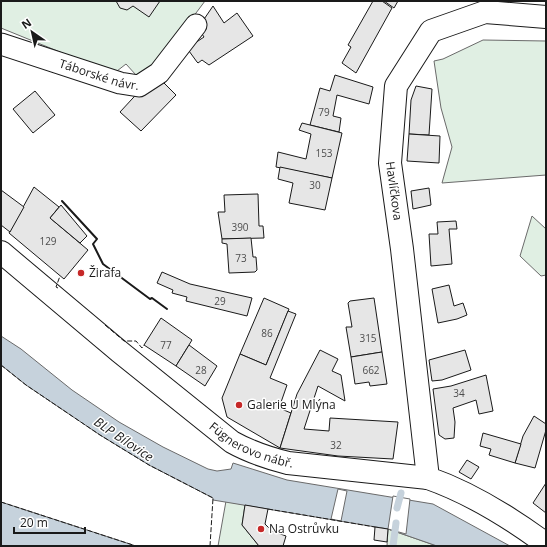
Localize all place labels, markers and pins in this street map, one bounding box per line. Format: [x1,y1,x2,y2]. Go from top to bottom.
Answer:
place label: Žirafa [89,264,121,281]
marker: Žirafa [76,268,86,278]
place label: Galerie U Mlýna [247,396,336,413]
marker: Galerie U Mlýna [234,400,244,410]
place label: Na Ostrůvku [269,520,339,537]
marker: Na Ostrůvku [256,524,266,534]

